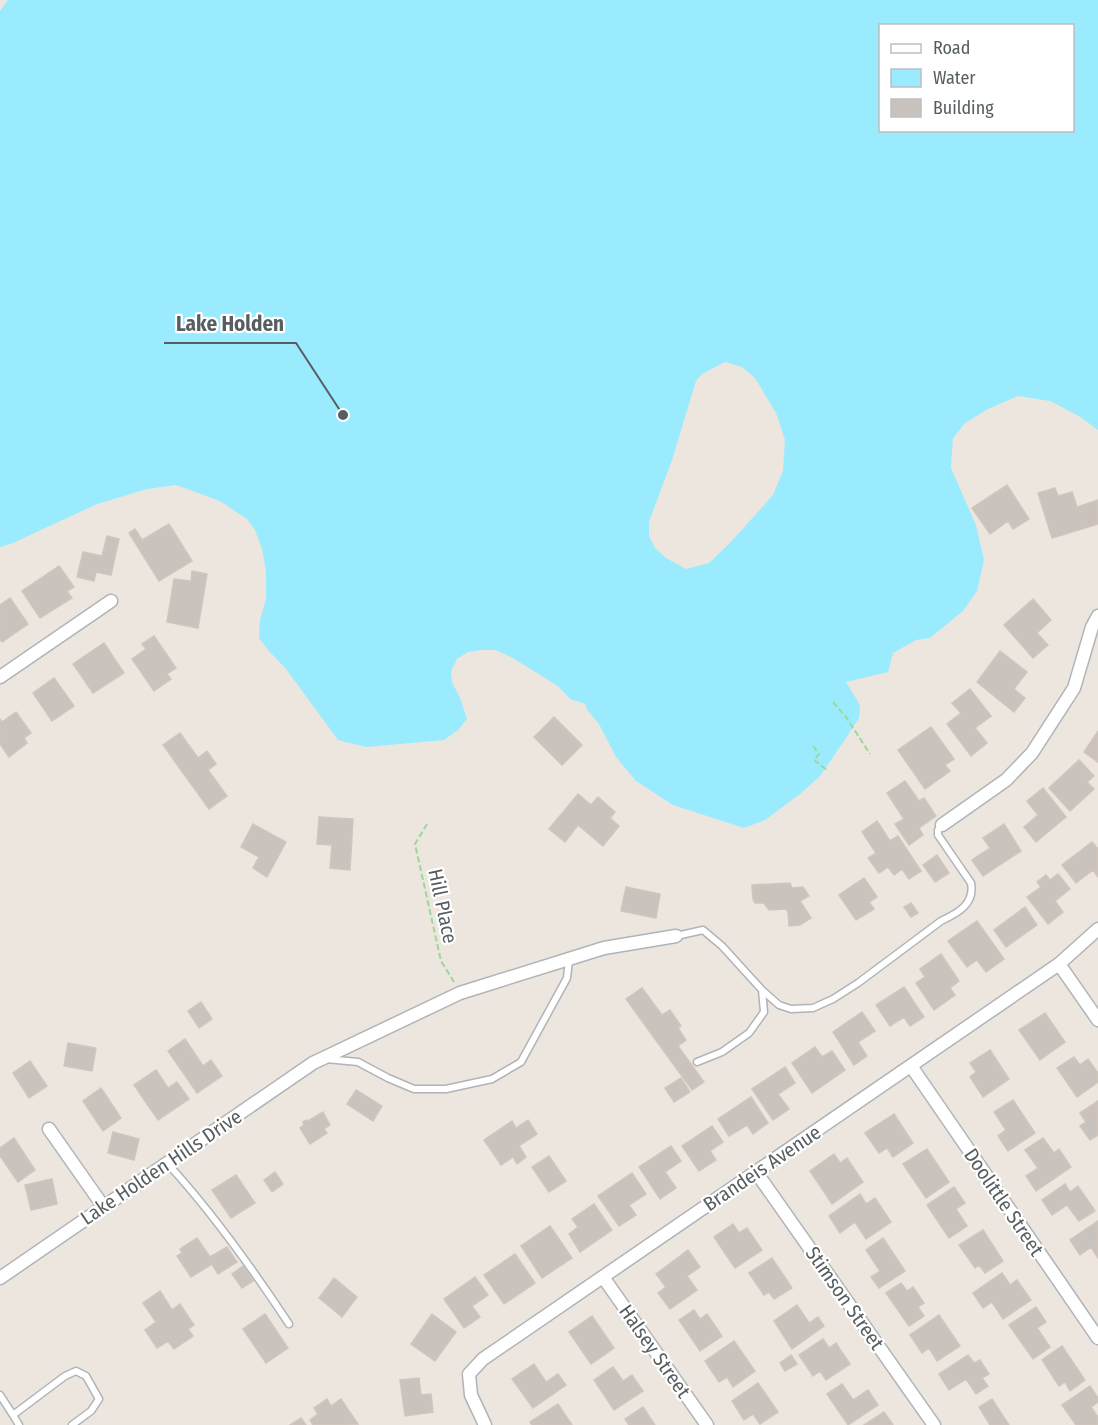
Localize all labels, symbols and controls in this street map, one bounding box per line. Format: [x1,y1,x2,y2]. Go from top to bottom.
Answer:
legend [879,24,1074,132]
text: Road [933,37,970,59]
text: Water [933,67,976,89]
text: Building [933,97,994,119]
callout: Lake Holden [164,304,296,343]
text: Lake Holden [176,311,284,337]
street label: Hill Place [423,866,463,946]
street label: Lake Holden Hills Drive [76,1104,246,1230]
street label: Brandeis Avenue [699,1120,825,1216]
street label: Doolittle Street [959,1144,1049,1261]
street label: Stimson Street [801,1242,890,1355]
street label: Halsey Street [614,1300,696,1403]

